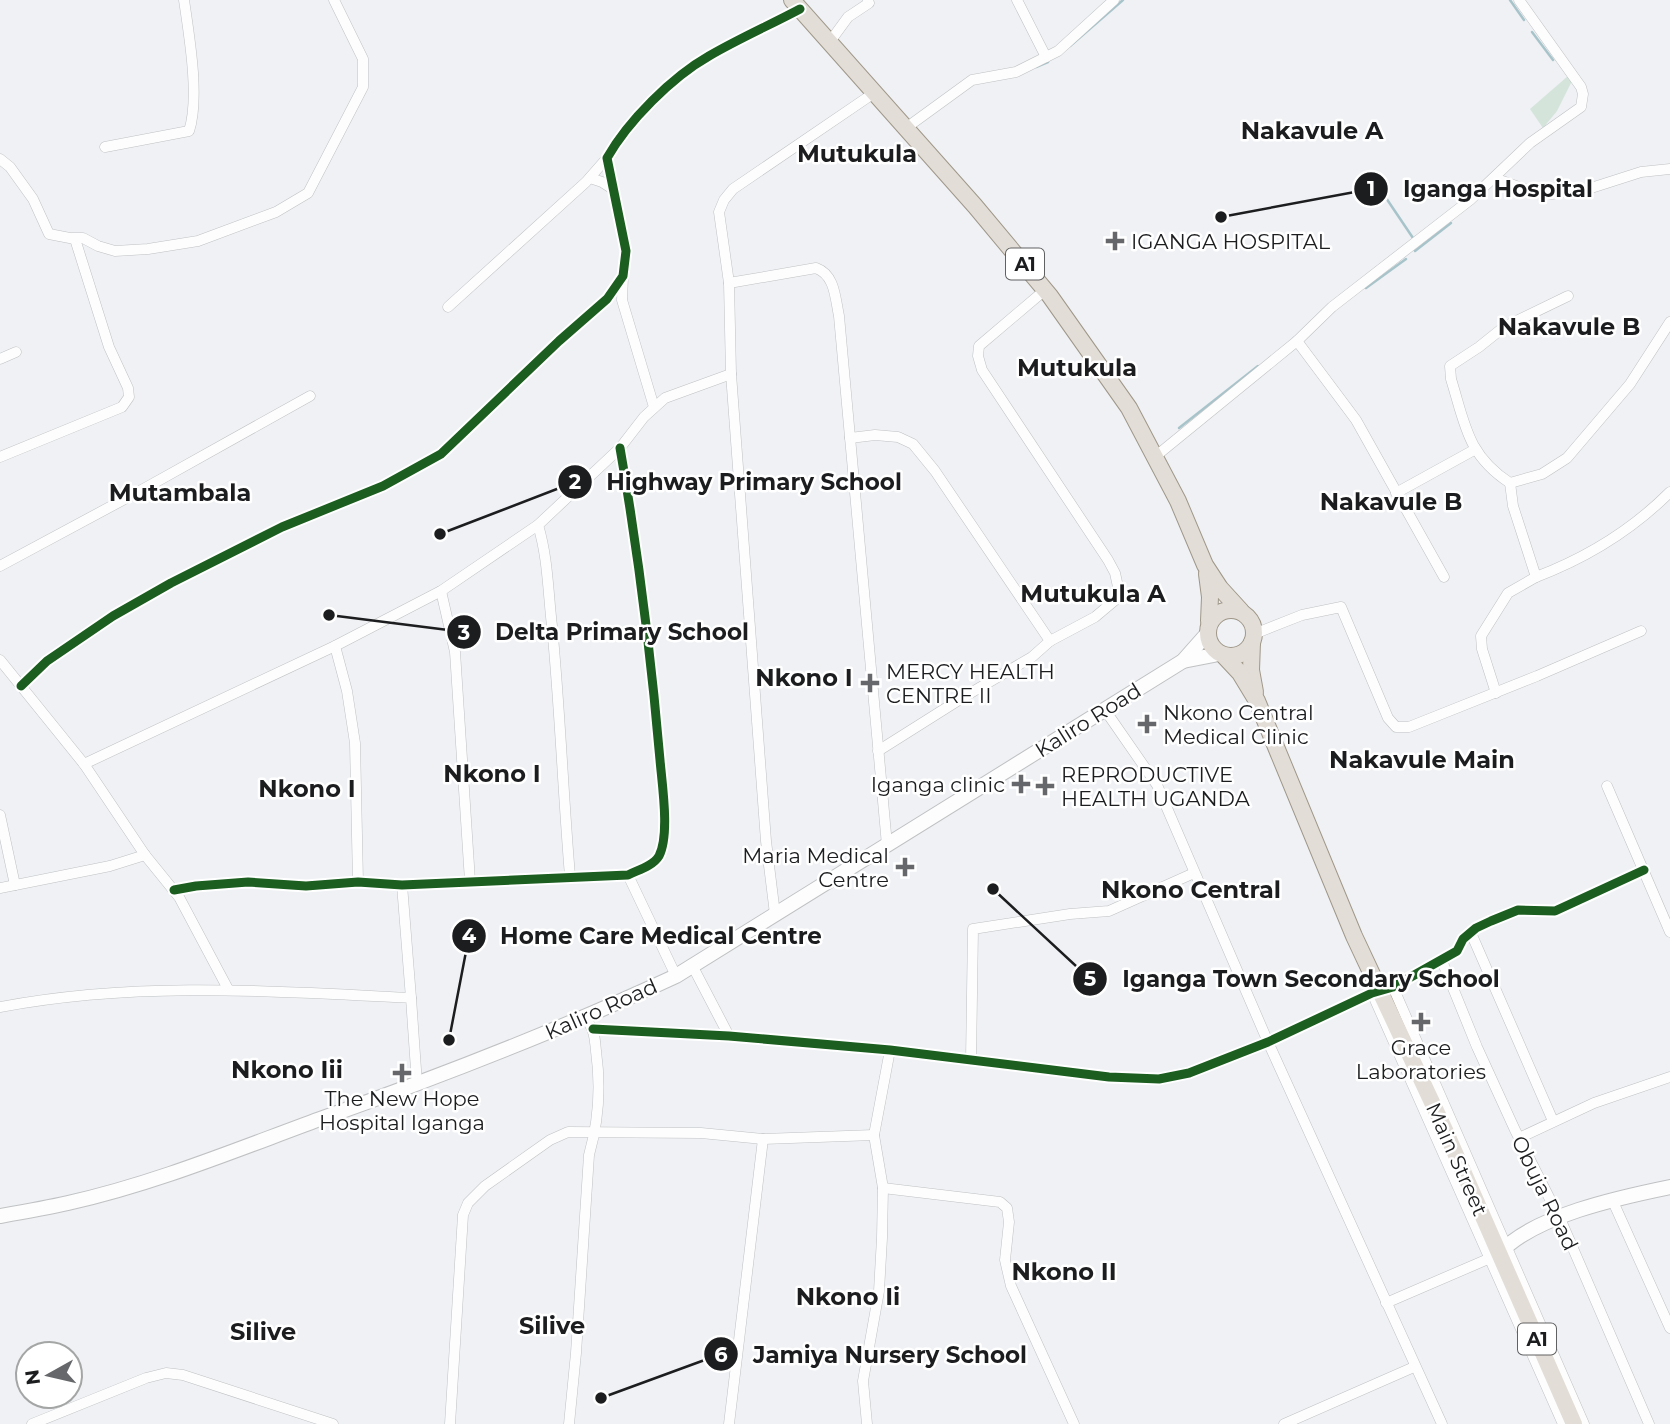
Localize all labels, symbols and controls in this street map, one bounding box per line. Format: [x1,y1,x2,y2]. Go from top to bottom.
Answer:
district label: Nakavule A [1241,116,1384,145]
district label: Mutukula [797,139,917,168]
callout: Iganga Hospital [1354,167,1607,211]
text: Iganga Hospital [1403,175,1593,203]
text: 1 [1367,176,1375,201]
place label: IGANGA HOSPITAL [1131,229,1331,254]
marker: IGANGA HOSPITAL [1105,231,1125,251]
road number: A1 [1006,248,1044,280]
district label: Nakavule B [1498,312,1640,341]
district label: Mutukula [1017,353,1137,382]
callout: Highway Primary School [557,460,916,504]
text: Highway Primary School [606,468,902,496]
text: 2 [569,469,581,494]
district label: Mutambala [109,478,251,507]
district label: Nakavule B [1320,487,1462,516]
district label: Mutukula A [1020,579,1166,608]
callout: Delta Primary School [446,610,763,654]
text: Delta Primary School [495,618,749,646]
text: 3 [457,620,470,645]
place label: MERCY HEALTH CENTRE II [886,659,1055,708]
district label: Nkono I [755,663,853,692]
marker: MERCY HEALTH CENTRE II [860,673,880,693]
street label: Kaliro Road [1030,678,1146,762]
place label: Nkono Central Medical Clinic [1163,700,1314,749]
marker: Nkono Central Medical Clinic [1137,714,1157,734]
district label: Nakavule Main [1329,745,1515,774]
district label: Nkono I [443,759,541,788]
place label: REPRODUCTIVE HEALTH UGANDA [1061,762,1251,811]
place label: Iganga clinic [871,772,1005,797]
district label: Nkono I [258,774,356,803]
marker: Iganga clinic [1011,774,1031,794]
marker: REPRODUCTIVE HEALTH UGANDA [1035,776,1055,796]
place label: Maria Medical Centre [742,843,889,892]
marker: Maria Medical Centre [895,857,915,877]
district label: Nkono Central [1101,875,1281,904]
callout: Home Care Medical Centre [452,914,836,958]
text: Home Care Medical Centre [500,922,822,950]
text: 4 [462,923,477,948]
callout: Iganga Town Secondary School [1073,957,1513,1001]
text: Iganga Town Secondary School [1122,965,1500,993]
text: 5 [1084,966,1096,991]
street label: Kaliro Road [541,973,661,1045]
marker: Grace Laboratories [1411,1012,1431,1032]
place label: Grace Laboratories [1356,1035,1486,1084]
district label: Nkono Iii [231,1055,343,1084]
marker: The New Hope Hospital Iganga [392,1063,412,1083]
place label: The New Hope Hospital Iganga [319,1086,485,1135]
street label: Main Street [1421,1099,1493,1219]
street label: Obuja Road [1506,1132,1584,1254]
district label: Nkono II [1011,1257,1117,1286]
district label: Nkono Ii [796,1282,900,1311]
district label: Silive [519,1311,585,1340]
district label: Silive [230,1317,296,1346]
road number: A1 [1518,1324,1556,1354]
callout: Jamiya Nursery School [704,1332,1041,1376]
north arrow [14,1340,84,1410]
text: Jamiya Nursery School [752,1341,1027,1369]
text: 6 [714,1342,728,1367]
text: N [20,1368,45,1387]

